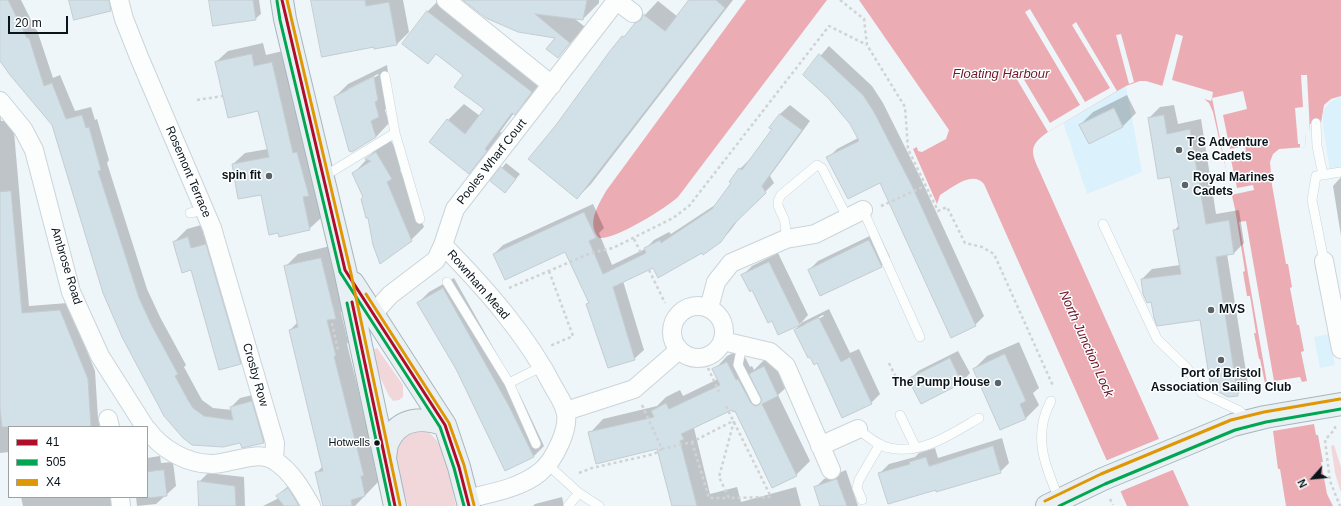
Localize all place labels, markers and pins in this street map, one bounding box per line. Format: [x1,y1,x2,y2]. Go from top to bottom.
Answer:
place label: T S Adventure Sea Cadets [1187,136,1268,164]
marker: T S Adventure Sea Cadets [1174,145,1184,155]
place label: spin fit [222,169,261,183]
marker: spin fit [264,171,274,181]
place label: Royal Marines Cadets [1193,171,1274,199]
marker: Royal Marines Cadets [1180,180,1190,190]
place label: MVS [1219,303,1245,317]
marker: MVS [1206,305,1216,315]
marker: Port of Bristol Association Sailing Club [1216,355,1226,365]
place label: Port of Bristol Association Sailing Club [1151,367,1291,395]
place label: The Pump House [892,376,990,390]
marker: The Pump House [993,378,1003,388]
place label: Hotwells [328,436,370,450]
marker: Hotwells [372,438,382,448]

